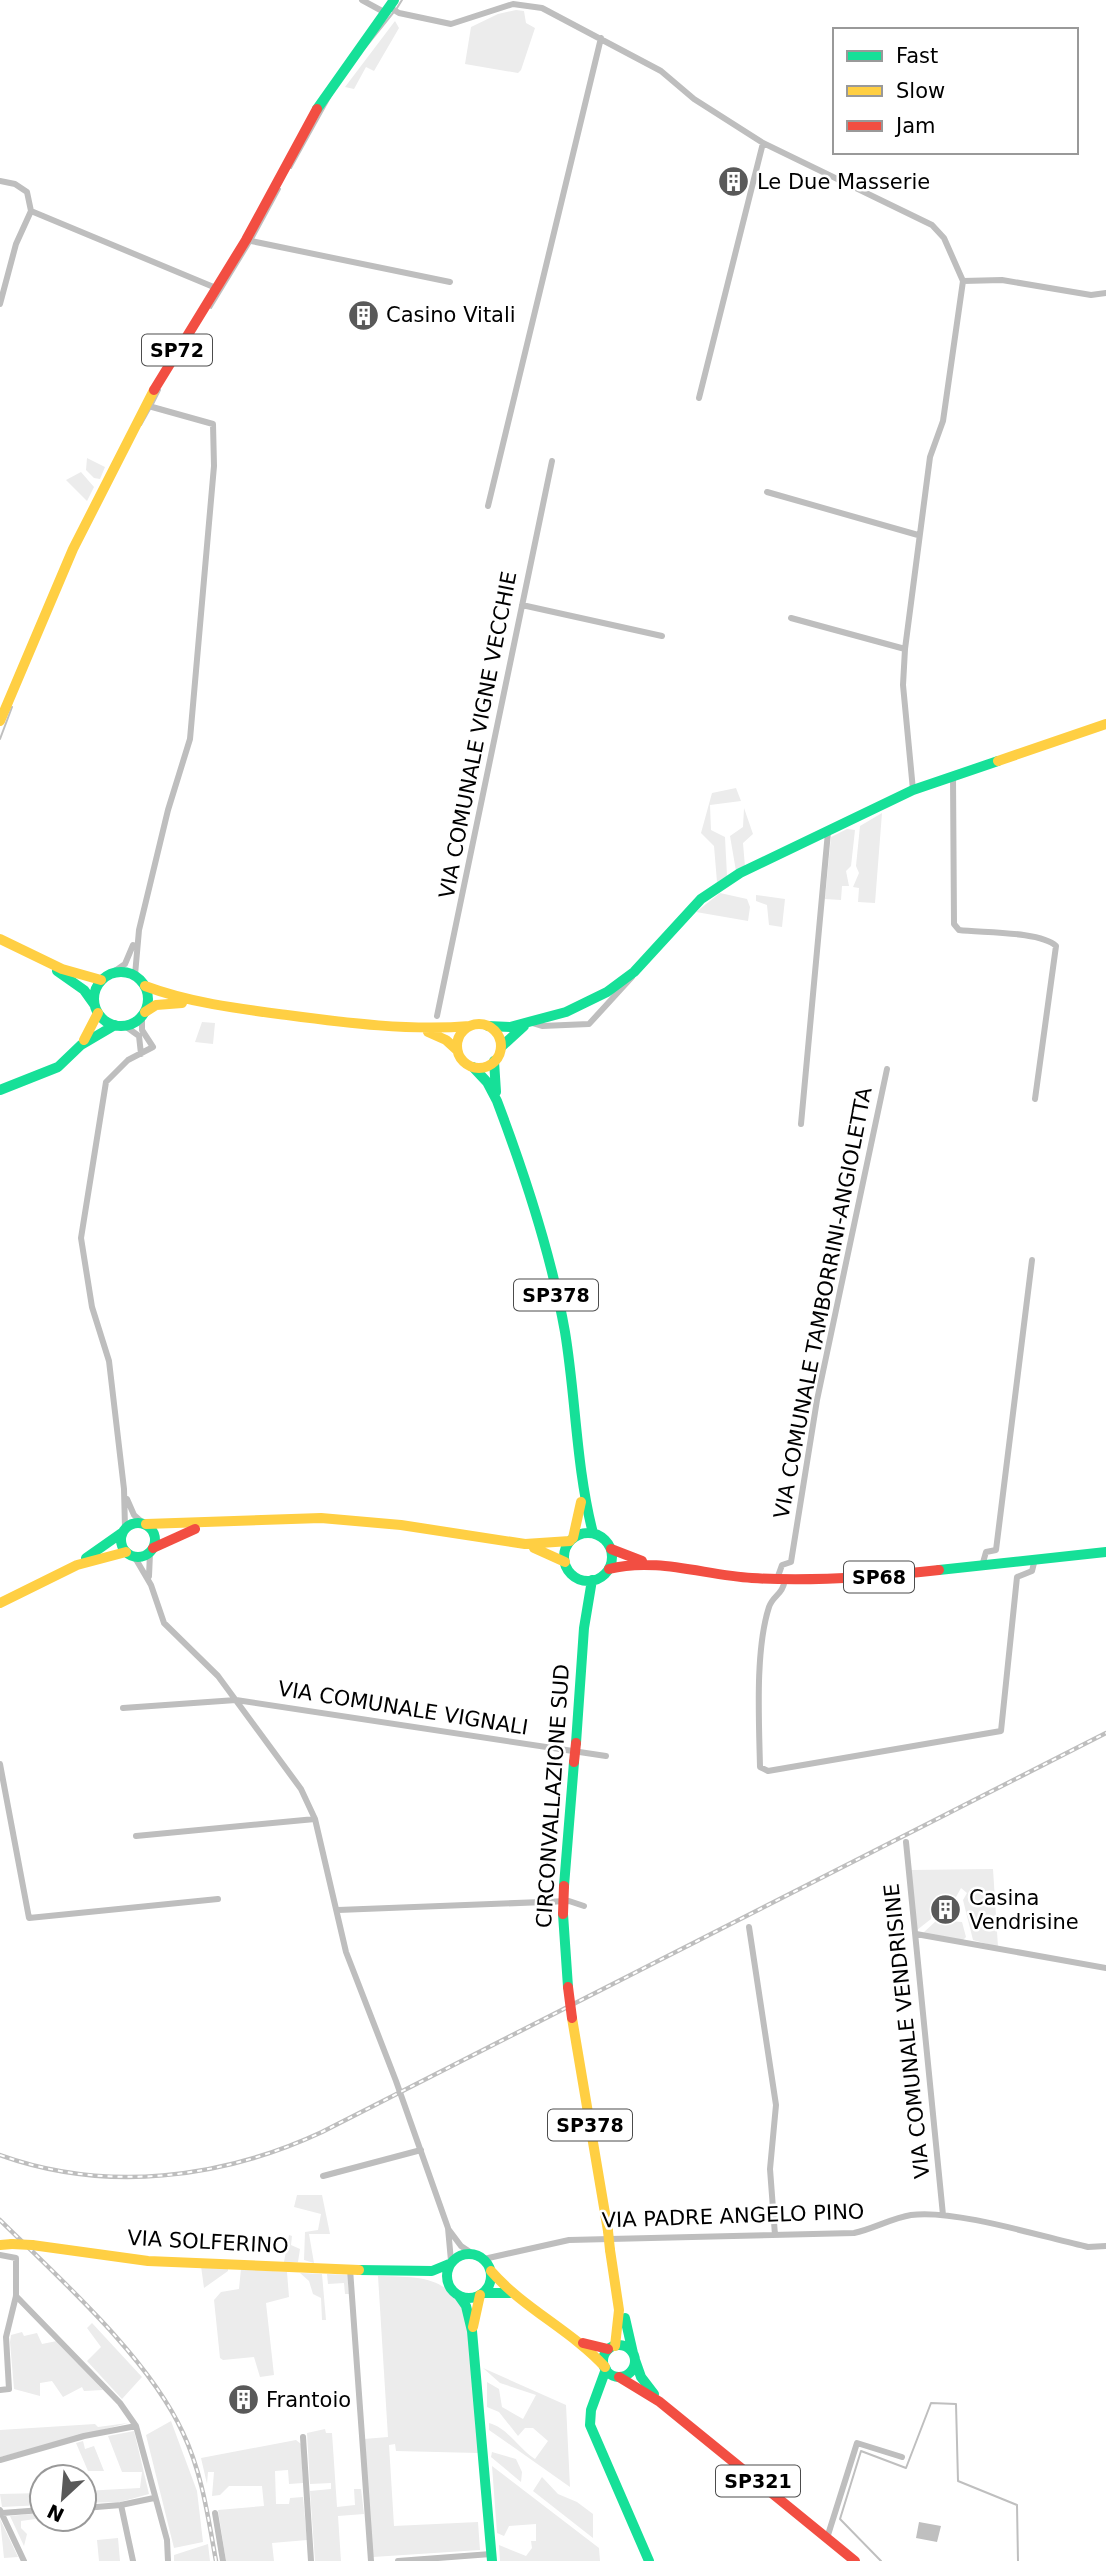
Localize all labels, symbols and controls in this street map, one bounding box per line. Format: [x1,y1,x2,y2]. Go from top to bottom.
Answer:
legend [833,28,1078,154]
text: Fast [896,44,938,68]
text: Slow [896,79,945,103]
text: Jam [894,114,936,138]
building icon: Le Due Masserie [717,165,751,199]
place label: Le Due Masserie [757,170,930,194]
building icon: Casino Vitali [346,298,380,332]
place label: Casino Vitali [386,303,516,327]
road number: SP72 [142,334,212,366]
street label: VIA COMUNALE VIGNE VECCHIE [434,569,522,901]
street label: VIA COMUNALE TAMBORRINI-ANGIOLETTA [769,1085,877,1521]
road number: SP378 [514,1280,598,1310]
road number: SP68 [844,1562,914,1592]
street label: CIRCONVALLAZIONE SUD [532,1663,574,1929]
street label: VIA COMUNALE VIGNALI [276,1676,530,1740]
street label: VIA COMUNALE VENDRISINE [880,1882,934,2180]
place label: Casina Vendrisine [969,1886,1079,1934]
building icon: Casina Vendrisine [929,1893,963,1927]
road number: SP378 [548,2110,632,2140]
street label: VIA PADRE ANGELO PINO [601,2199,865,2233]
street label: VIA SOLFERINO [127,2226,289,2258]
building icon: Frantoio [226,2383,260,2417]
place label: Frantoio [266,2388,351,2412]
north arrow [28,2463,98,2533]
road number: SP321 [716,2466,800,2496]
text: N [44,2500,68,2527]

